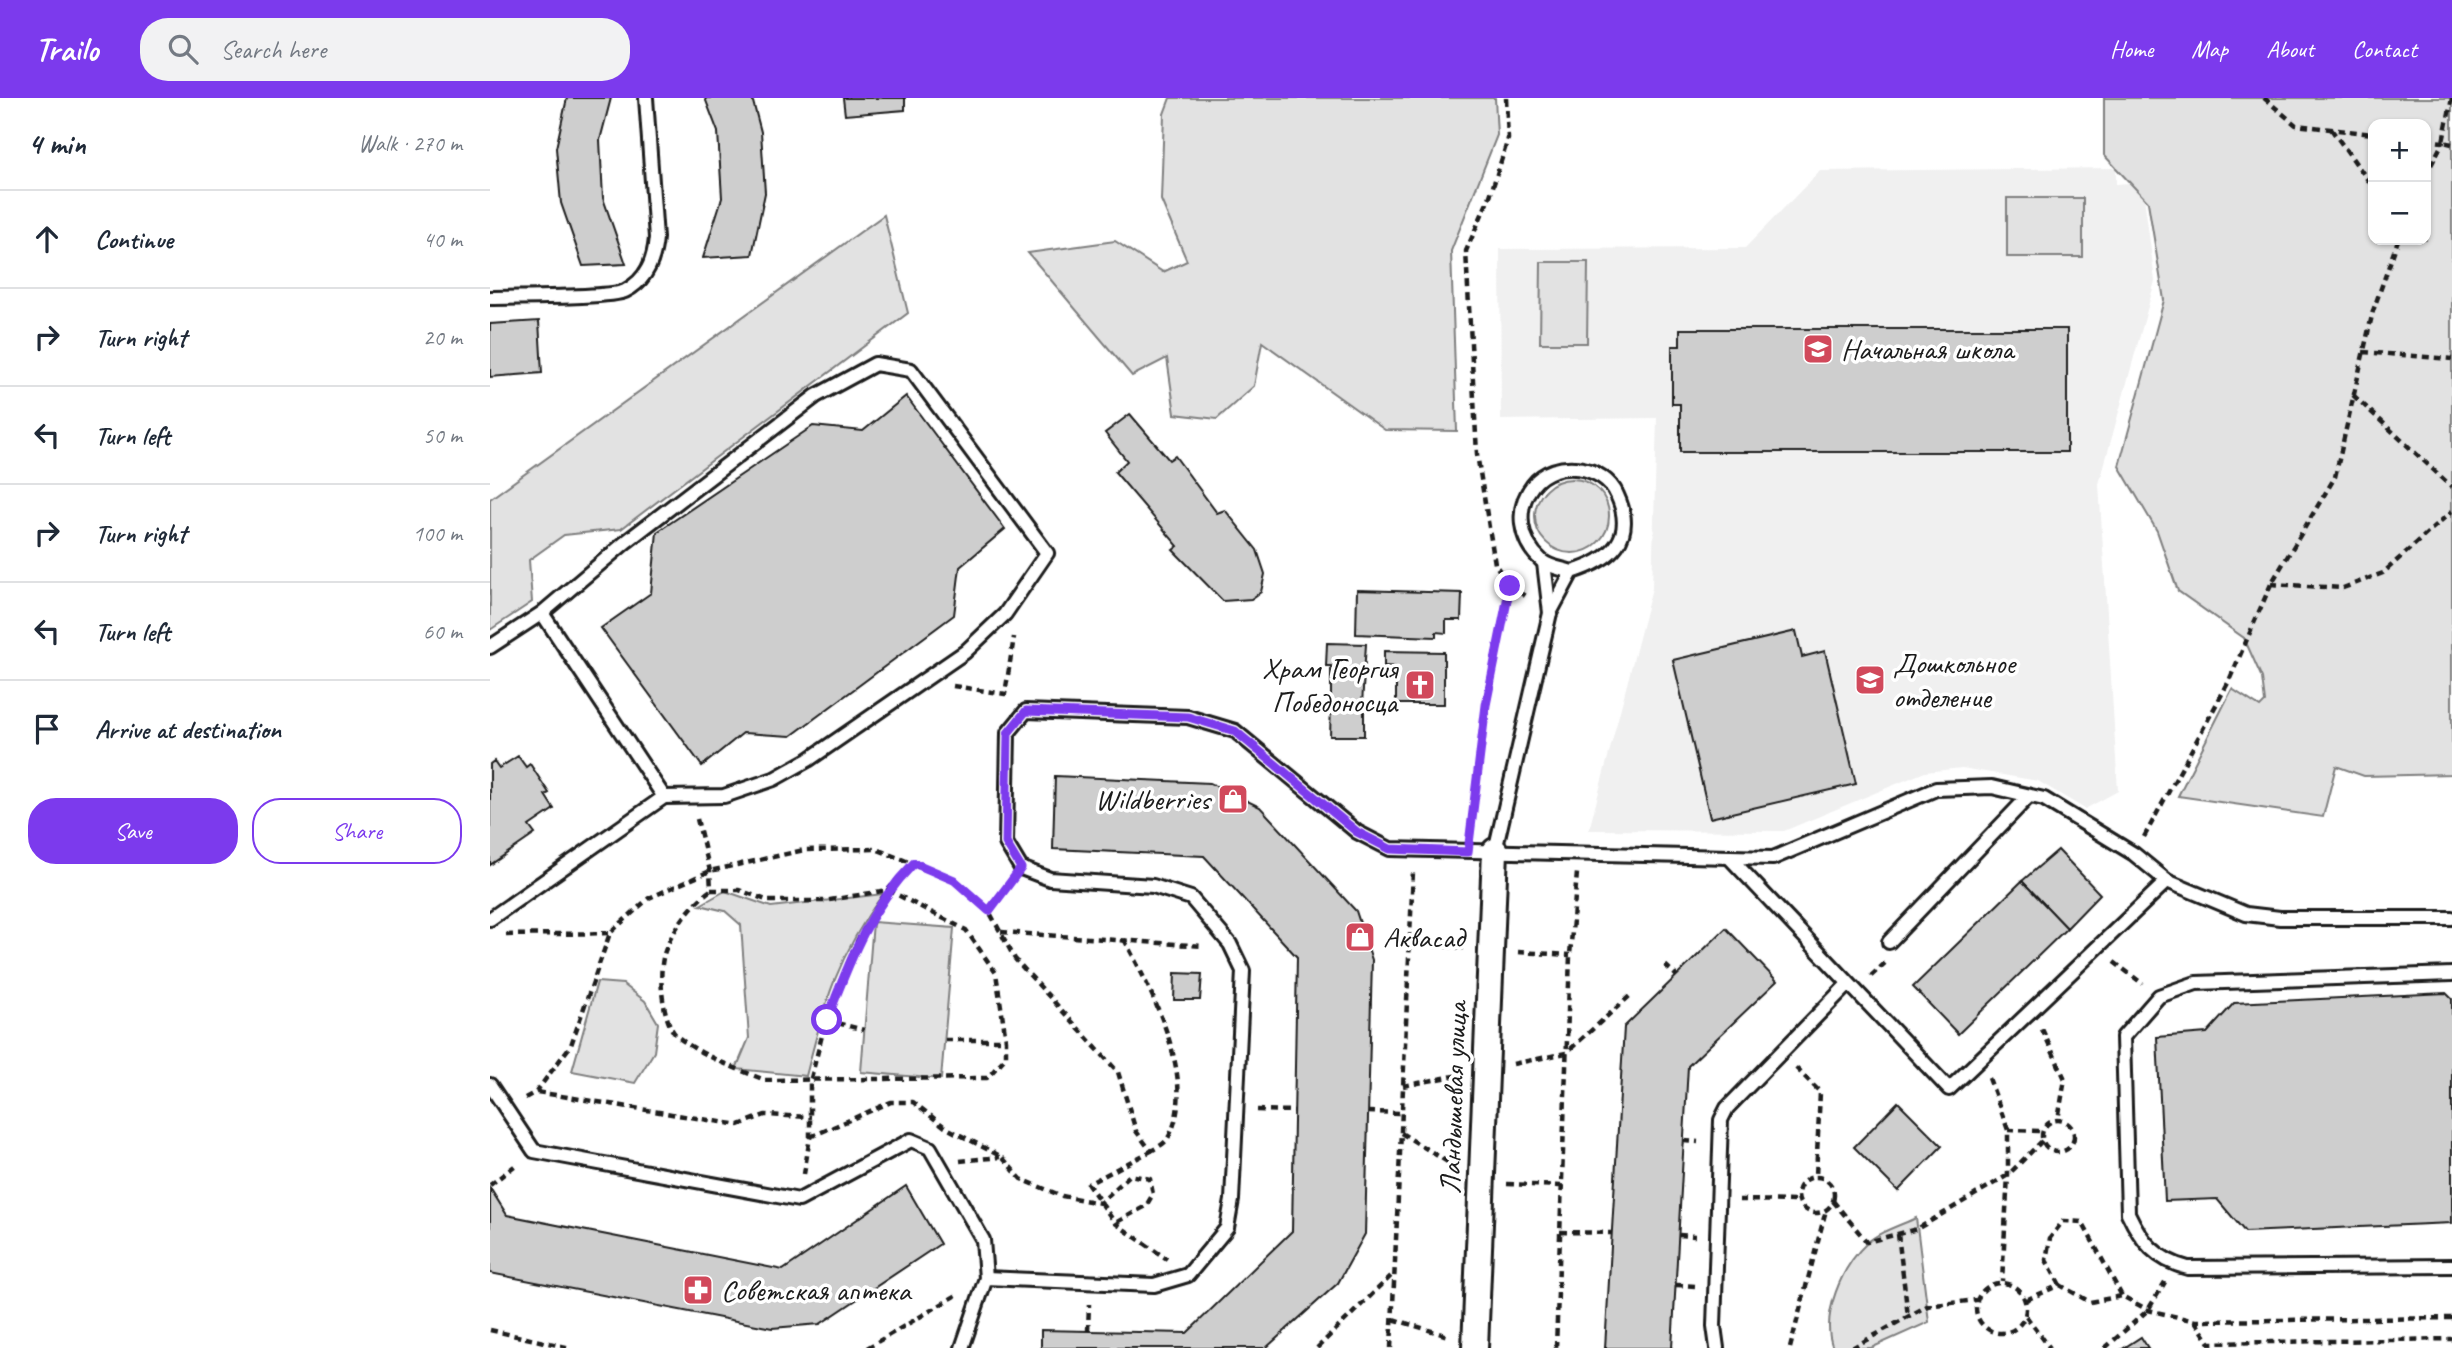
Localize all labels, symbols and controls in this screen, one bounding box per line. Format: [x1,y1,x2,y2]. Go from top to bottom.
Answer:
search box [140,18,630,81]
text: Trailo [35,28,98,70]
icon: search [164,30,202,68]
text: Search here [220,33,326,66]
text: Home [2110,34,2153,64]
text: Map [2191,34,2228,64]
text: About [2266,34,2314,64]
text: Contact [2352,34,2417,64]
map controls [2368,119,2431,245]
button: + [2368,119,2431,182]
text: 4 min [28,125,85,163]
text: Walk · 270 m [358,129,462,158]
button: − [2368,182,2431,245]
icon: ahead [28,220,66,258]
text: Continue [95,223,173,256]
text: 40 m [423,225,462,254]
icon: right [28,318,66,356]
text: Turn right [95,321,186,354]
text: 20 m [423,323,462,352]
place label: Начальная школа [1841,330,2016,368]
school or university icon: Начальная школа [1801,332,1835,366]
icon: left [28,416,66,454]
text: Turn left [95,419,170,452]
text: 50 m [423,421,462,450]
icon: right [28,514,66,552]
text: Turn right [95,517,186,550]
text: 100 m [413,519,462,548]
route end [1494,570,1525,601]
icon: left [28,612,66,650]
text: Turn left [95,615,170,648]
text: 60 m [423,617,462,646]
place label: Дошкольное отделение [1893,644,2017,716]
place label: Храм Георгия Победоносца [1262,649,1400,721]
school or university icon: Дошкольное отделение [1853,663,1887,697]
church icon: Храм Георгия Победоносца [1403,668,1437,702]
icon: arrive [28,710,66,748]
text: Arrive at destination [95,713,281,746]
place label: Wildberries [1095,780,1213,818]
shop icon: Wildberries [1216,782,1250,816]
button: Save [28,798,238,864]
button: Share [252,798,462,864]
place label: Аквасад [1383,918,1467,956]
shop icon: Аквасад [1343,920,1377,954]
street label: Ландышевая улица [1431,999,1475,1195]
route start [811,1004,842,1035]
place label: Советская аптека [721,1271,912,1309]
pharmacy icon: Советская аптека [681,1273,715,1307]

